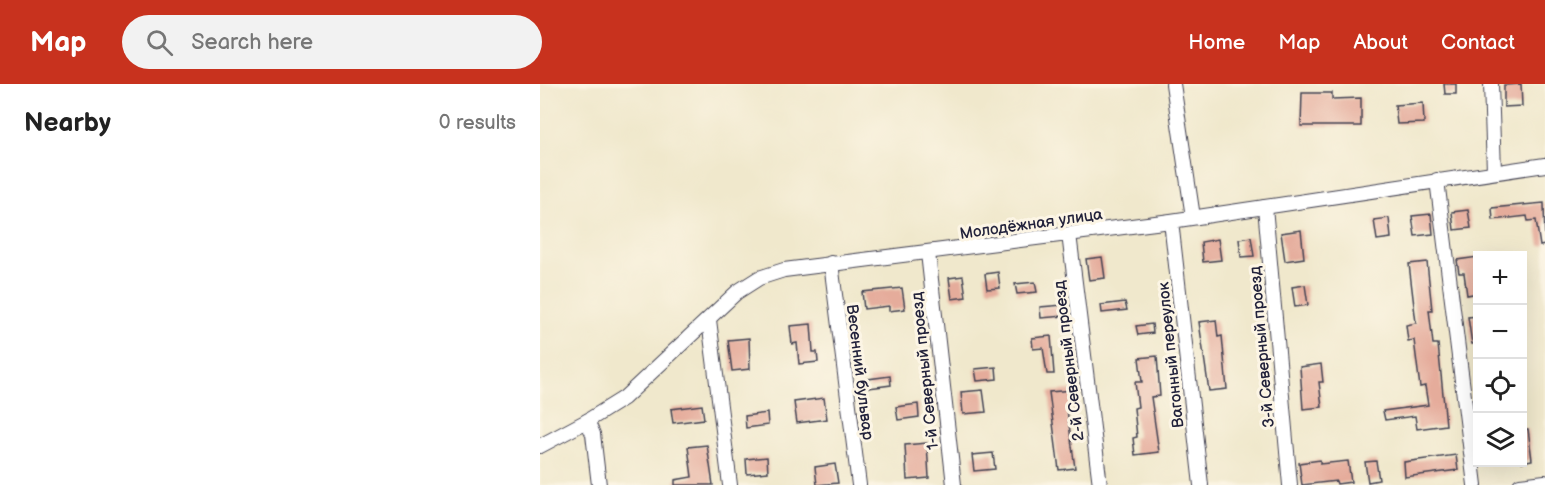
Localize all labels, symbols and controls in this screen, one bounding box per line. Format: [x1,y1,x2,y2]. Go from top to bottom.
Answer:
search box [122,15,542,69]
text: Map [30,26,86,59]
icon: search [143,26,176,59]
text: Search here [191,29,313,56]
text: Home [1188,30,1245,55]
text: Map [1278,30,1320,55]
text: About [1353,30,1408,55]
text: Contact [1441,30,1515,55]
text: Nearby [24,108,111,139]
text: 0 results [439,111,516,135]
street label: Молодёжная улица [958,205,1104,244]
map controls [1473,251,1527,467]
button: + [1473,251,1527,305]
street label: 3-й Северный проезд [1246,265,1279,428]
street label: 2-й Северный проезд [1050,279,1089,442]
street label: Вагонный переулок [1154,281,1189,429]
street label: 1-й Северный проезд [908,291,943,451]
street label: Весенний бульвар [842,303,877,441]
button: − [1473,305,1527,359]
button: locate [1473,359,1527,413]
button: layers [1473,413,1527,467]

